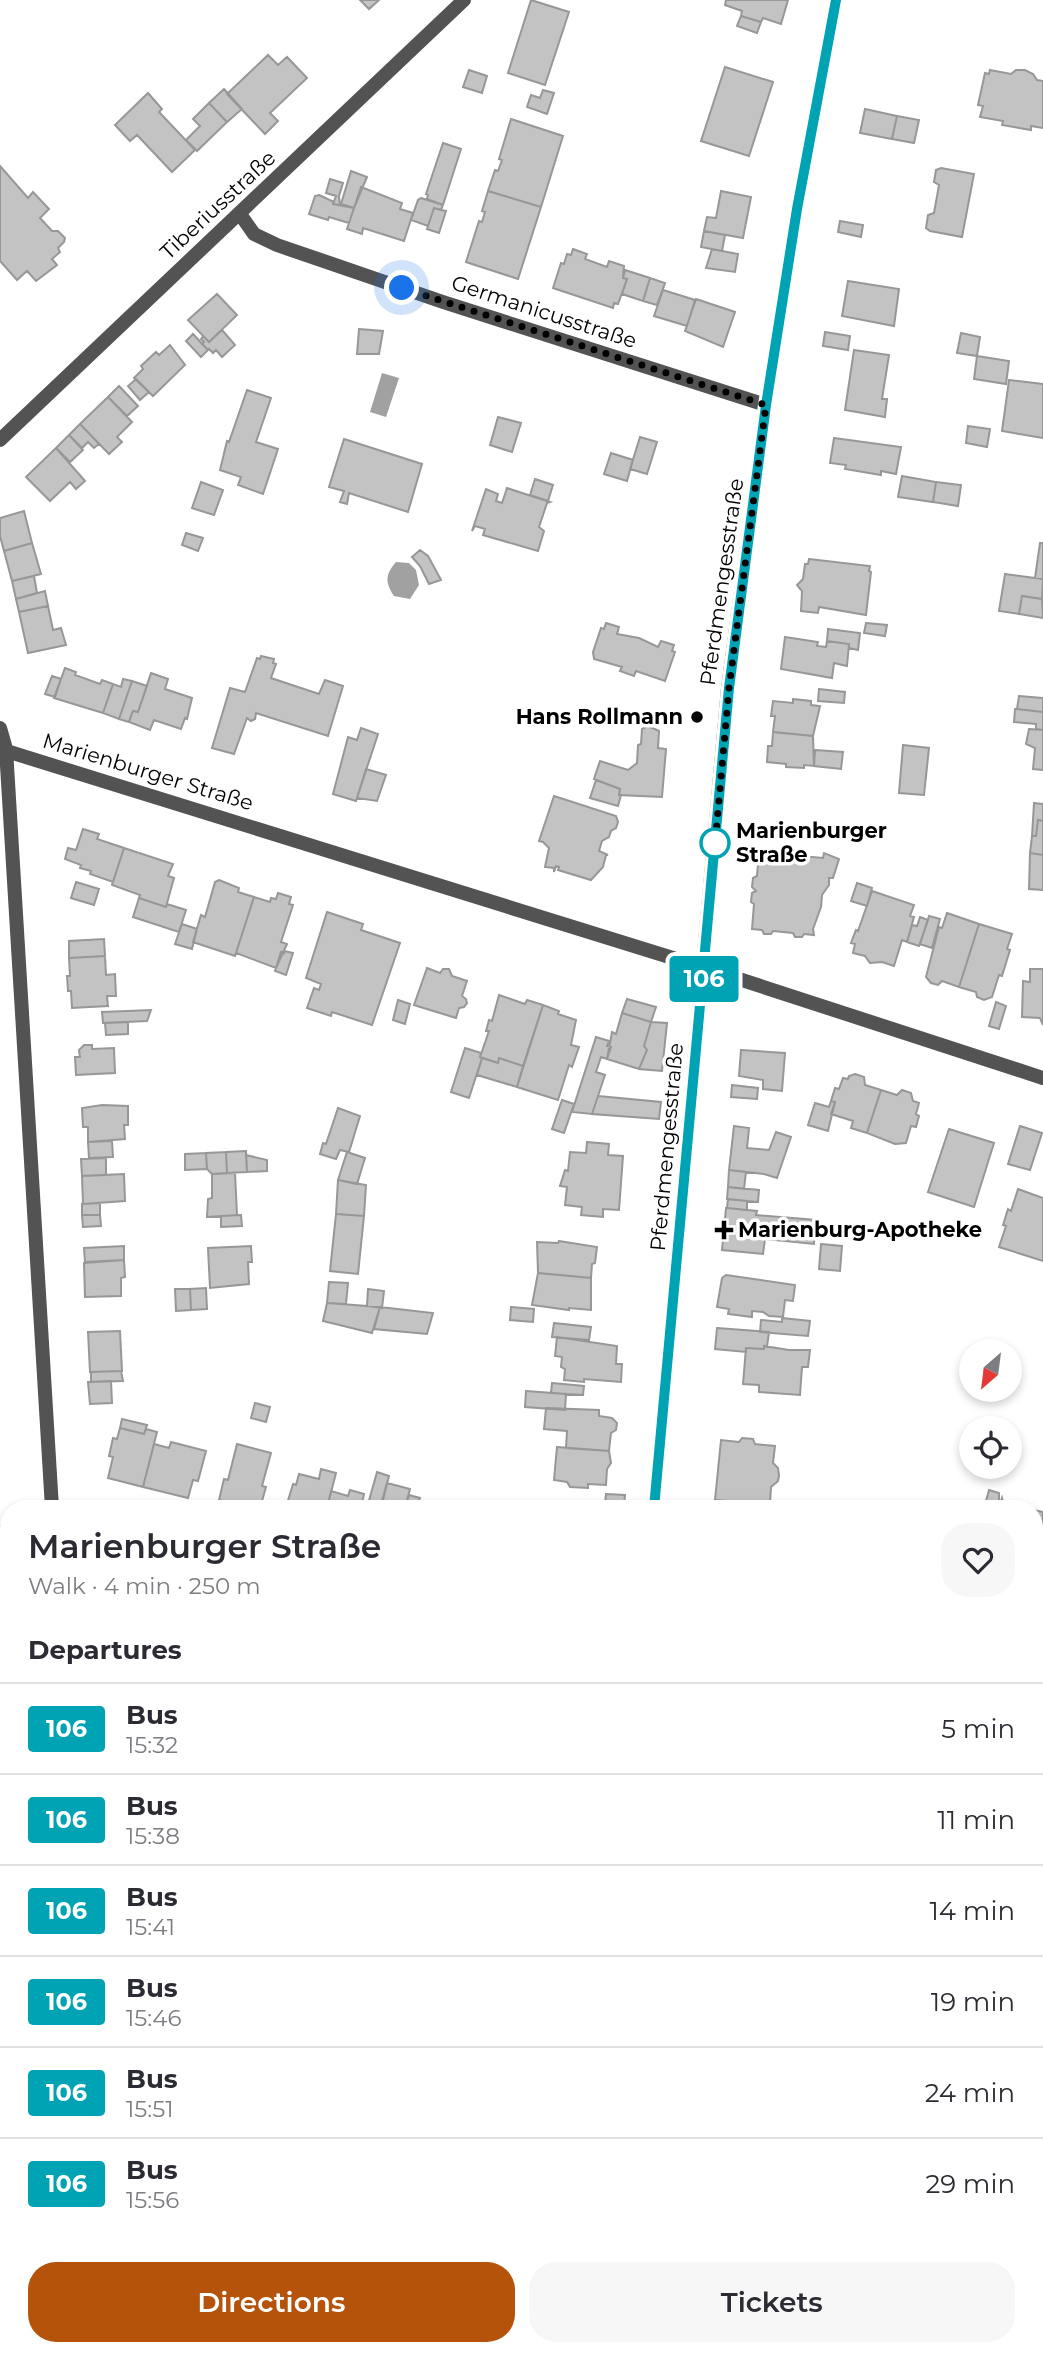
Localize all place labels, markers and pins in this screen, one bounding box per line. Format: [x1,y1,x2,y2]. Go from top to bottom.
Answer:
place label: Hans Rollmann [516,704,683,729]
marker: Hans Rollmann [689,709,705,725]
place label: Marienburger Straße [736,818,887,867]
marker: Marienburger Straße [700,828,730,858]
place label: Marienburg-Apotheke [738,1217,982,1242]
marker: Marienburg-Apotheke [716,1222,732,1238]

